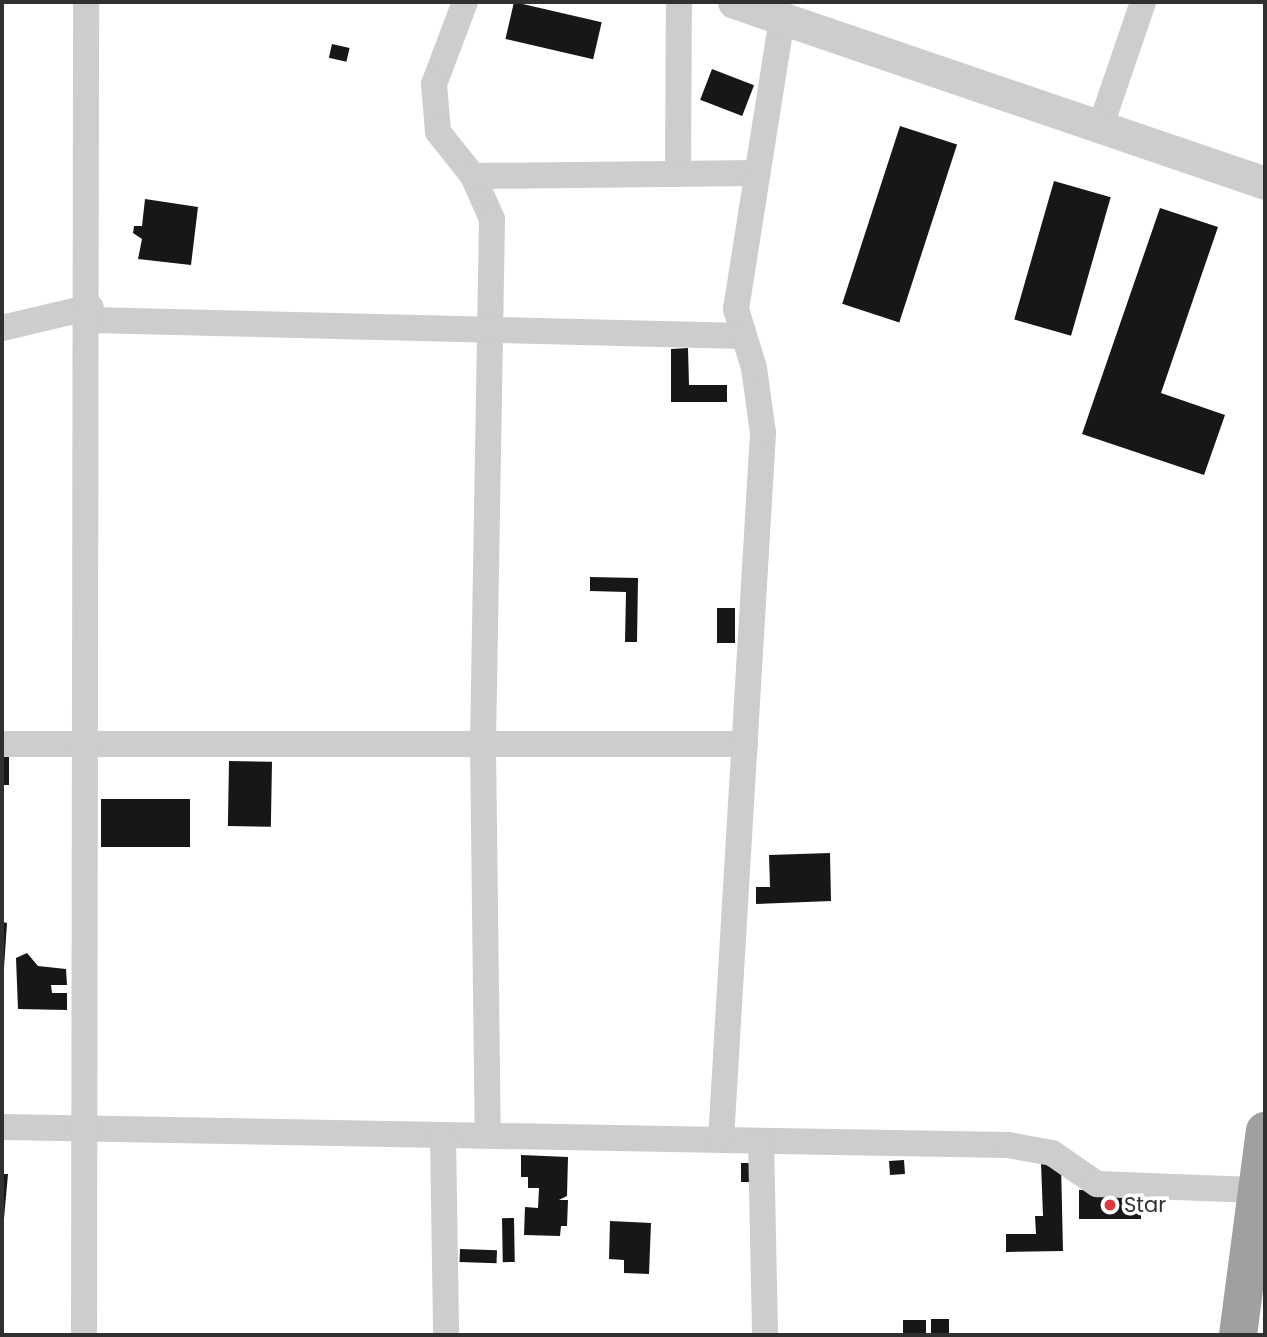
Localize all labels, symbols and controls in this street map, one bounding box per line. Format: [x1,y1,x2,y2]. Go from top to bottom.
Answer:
place label: Star [1124,1192,1166,1218]
marker: Star [1102,1197,1118,1213]

